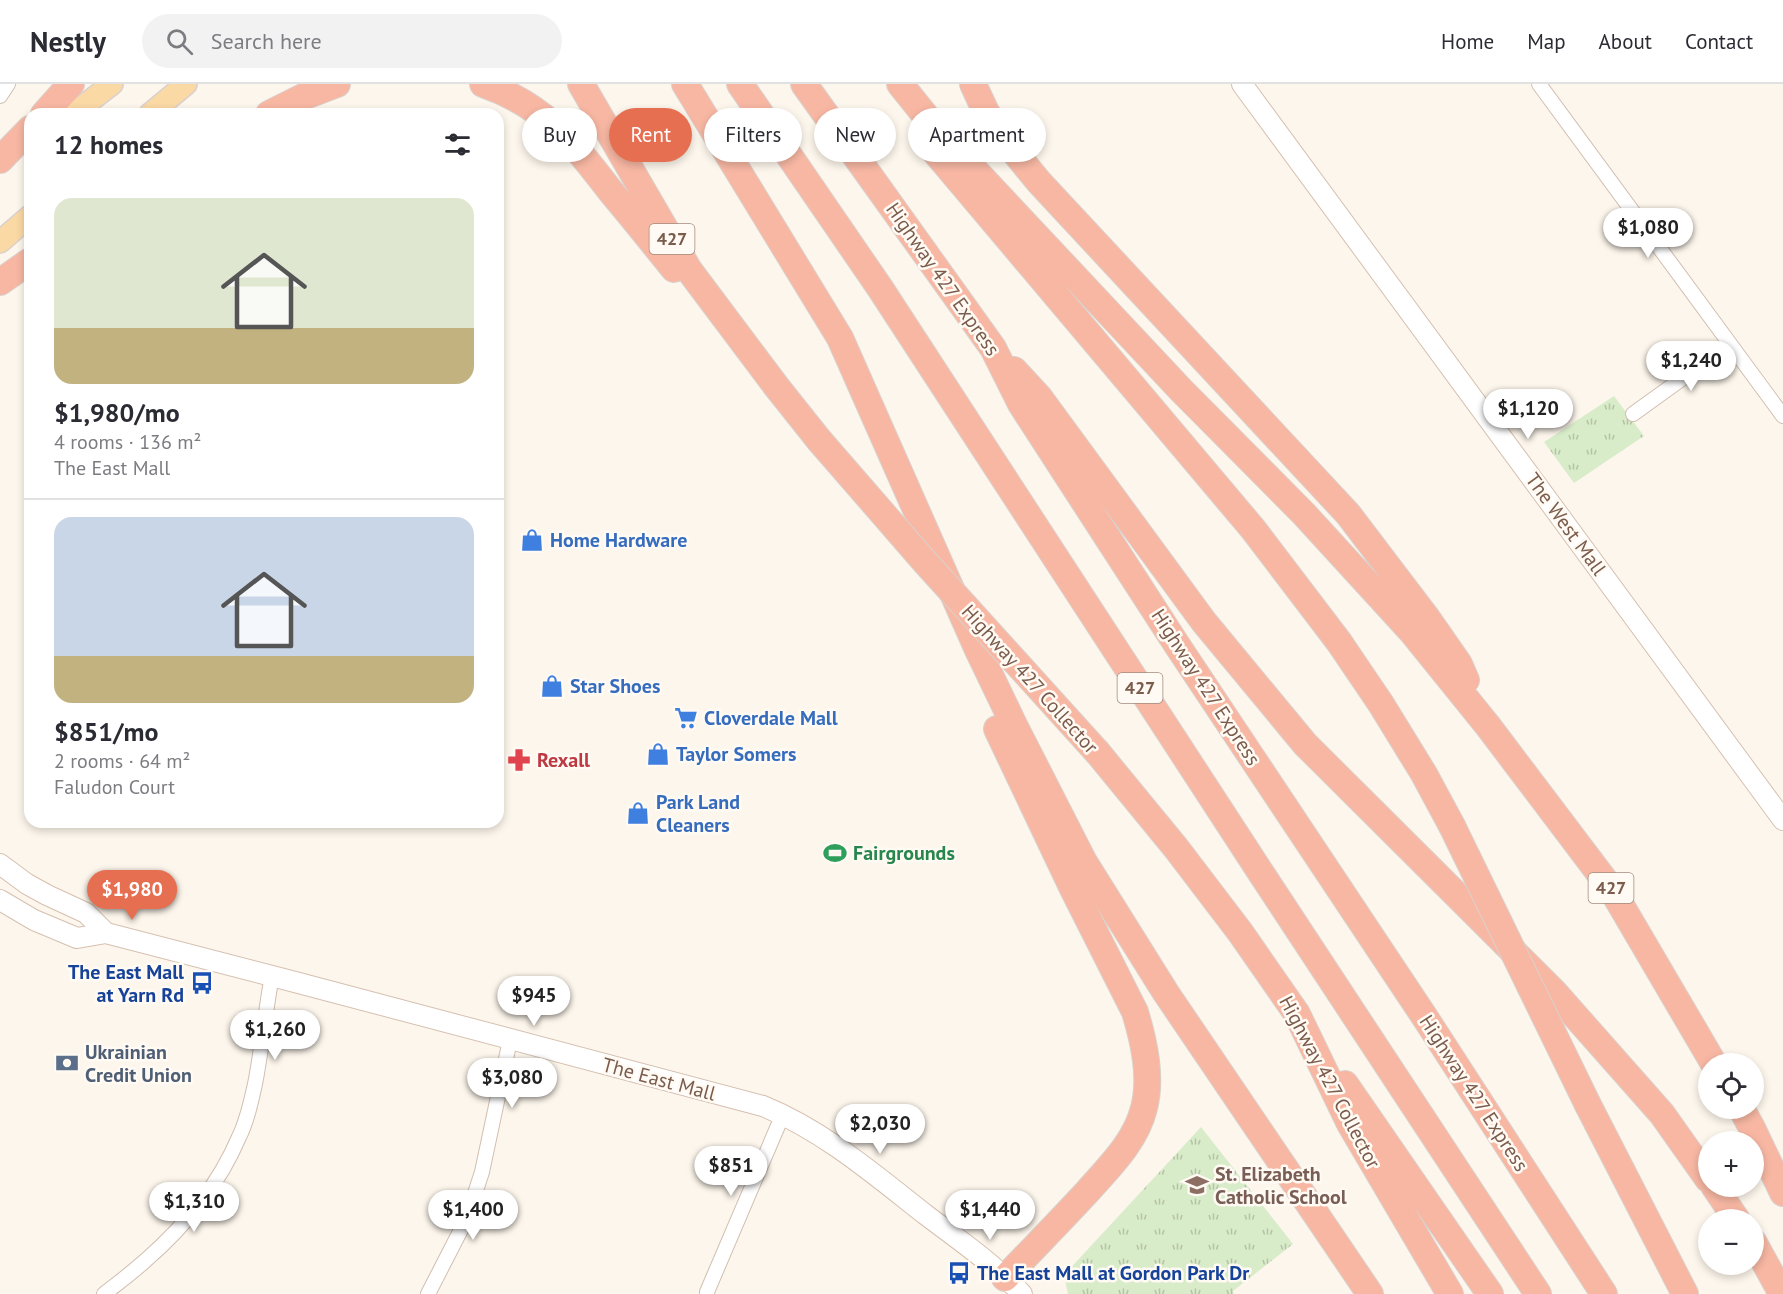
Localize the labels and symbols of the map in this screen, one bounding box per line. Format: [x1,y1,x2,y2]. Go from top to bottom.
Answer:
street label: Highway 427 Express [880,197,1006,361]
pin: $1,080 [1599,208,1697,259]
road number: 427 [650,224,694,254]
pin: $1,240 [1642,341,1740,392]
pin: $1,120 [1479,389,1577,440]
street label: The West Mall [1520,467,1612,581]
shop icon: Home Hardware [519,527,545,553]
place label: Home Hardware [550,527,687,553]
street label: Highway 427 Collector [956,599,1104,759]
street label: Highway 427 Express [1146,604,1266,770]
shop icon: Star Shoes [539,673,565,699]
place label: Star Shoes [570,673,660,699]
road number: 427 [1118,673,1162,703]
supermarket icon: Cloverdale Mall [673,705,699,731]
place label: Cloverdale Mall [704,705,838,731]
shop icon: Taylor Somers [645,741,671,767]
place label: Taylor Somers [676,741,797,767]
pharmacy icon: Rexall [506,747,532,773]
place label: Rexall [537,747,590,773]
place label: Park Land Cleaners [656,789,740,838]
shop icon: Park Land Cleaners [625,800,651,826]
sports icon: Fairgrounds [822,840,848,866]
place label: Fairgrounds [853,840,955,866]
pin: $1,980 [83,870,181,921]
road number: 427 [1588,873,1634,903]
place label: The East Mall at Yarn Rd [68,959,184,1008]
bus stop icon: The East Mall at Yarn Rd [189,970,215,996]
pin: $945 [498,976,570,1027]
street label: Highway 427 Collector [1273,991,1387,1173]
pin: $1,260 [226,1010,324,1061]
street label: Highway 427 Express [1414,1010,1534,1176]
place label: Ukrainian Credit Union [85,1039,192,1088]
bank icon: Ukrainian Credit Union [54,1050,80,1076]
street label: The East Mall [600,1051,719,1107]
pin: $3,080 [463,1058,561,1109]
pin: $2,030 [831,1104,929,1155]
pin: $851 [695,1146,767,1197]
place label: St. Elizabeth Catholic School [1215,1161,1347,1210]
school or university icon: St. Elizabeth Catholic School [1184,1172,1210,1198]
pin: $1,310 [145,1182,243,1233]
pin: $1,400 [424,1190,522,1241]
pin: $1,440 [941,1190,1039,1241]
bus stop icon: The East Mall at Gordon Park Dr [946,1260,972,1286]
place label: The East Mall at Gordon Park Dr [977,1260,1249,1286]

